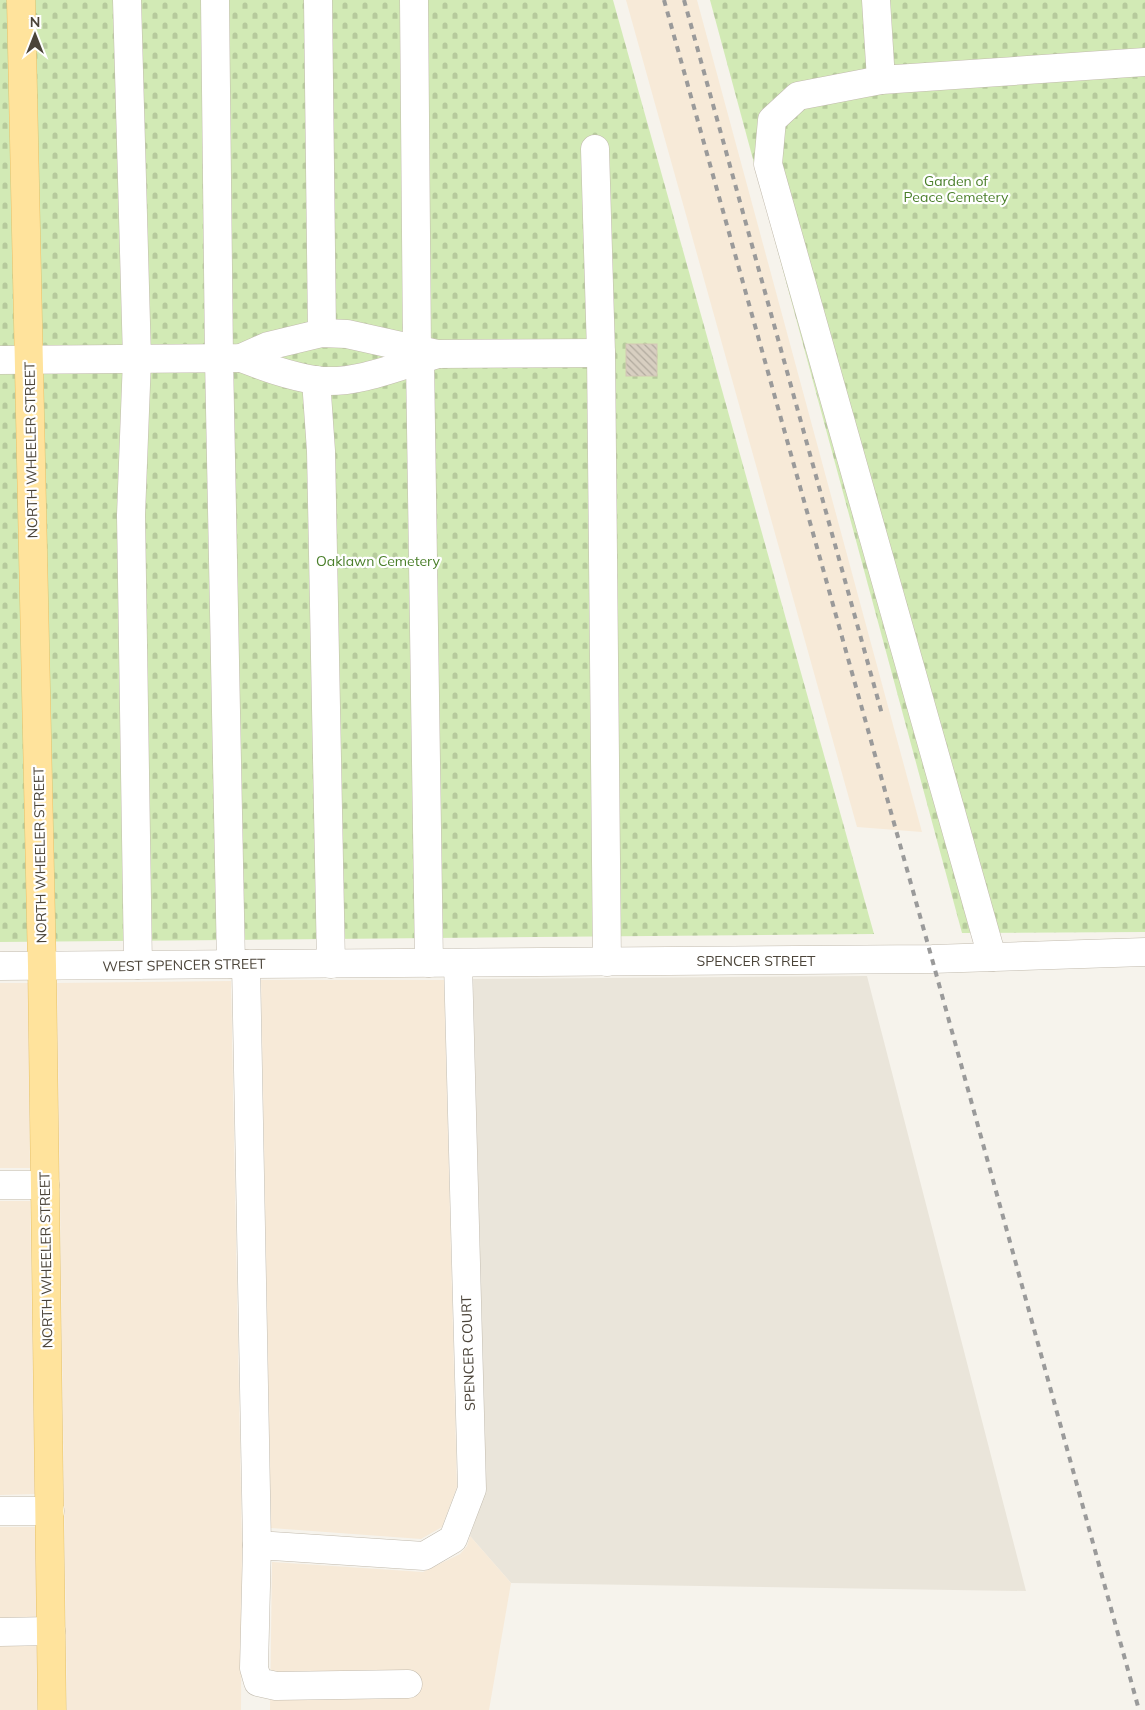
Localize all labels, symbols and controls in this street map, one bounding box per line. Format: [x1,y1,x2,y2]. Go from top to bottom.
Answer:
north arrow [10,10,60,60]
text: N [30,13,40,31]
park label: Garden of Peace Cemetery [904,172,1009,206]
street label: NORTH WHEELER STREET [20,361,42,539]
park label: Oaklawn Cemetery [316,552,441,570]
street label: NORTH WHEELER STREET [29,766,51,944]
street label: SPENCER STREET [696,952,816,970]
street label: WEST SPENCER STREET [102,955,266,975]
street label: NORTH WHEELER STREET [35,1171,57,1349]
street label: SPENCER COURT [457,1294,479,1411]

